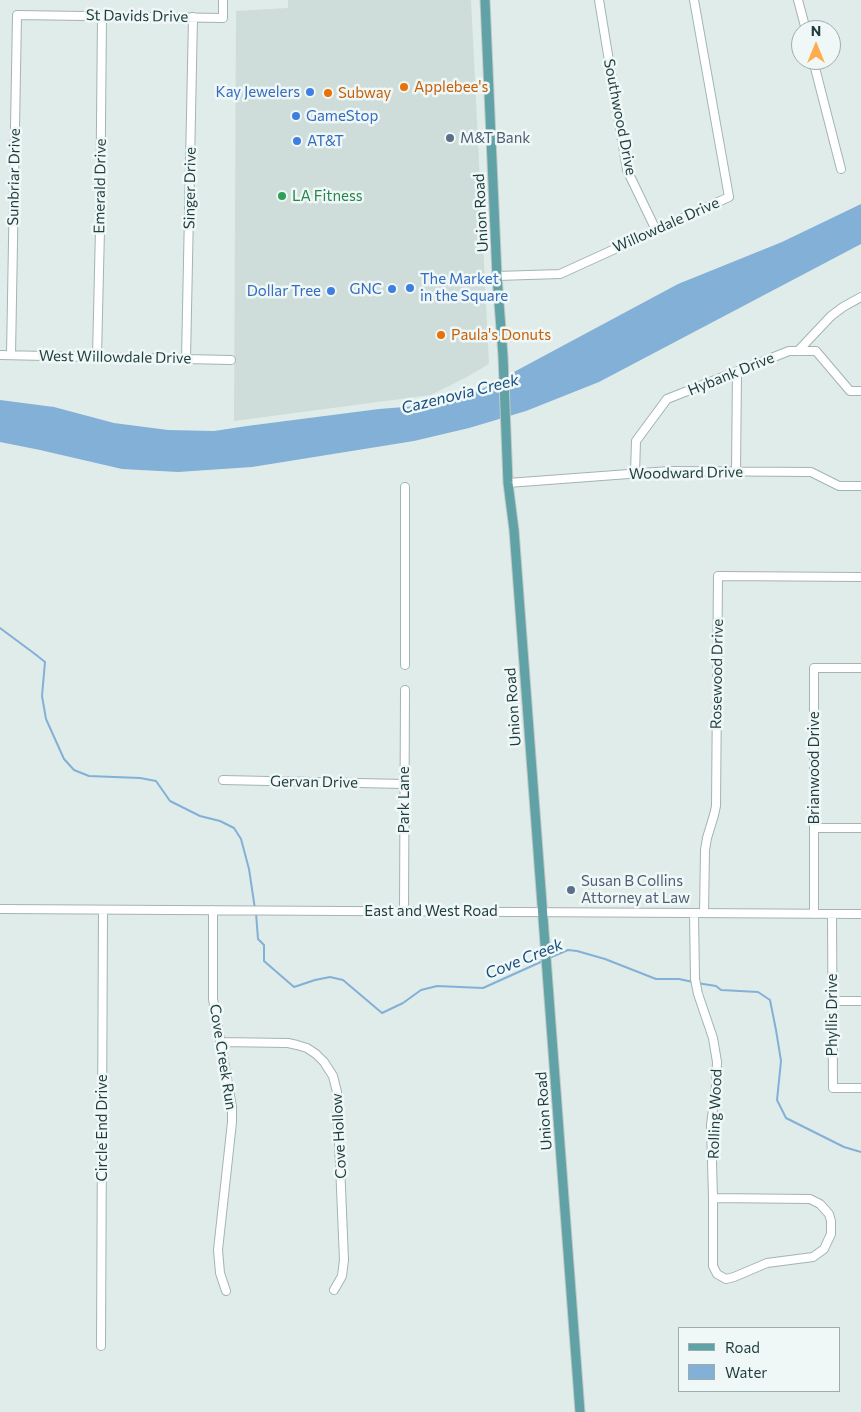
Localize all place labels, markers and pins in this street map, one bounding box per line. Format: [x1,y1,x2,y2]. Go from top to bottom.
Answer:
place label: Applebee's [414,78,488,96]
marker: Applebee's [398,81,410,93]
place label: Kay Jewelers [216,83,300,101]
place label: Subway [338,84,391,102]
marker: Kay Jewelers [304,86,316,98]
marker: Subway [322,87,334,99]
place label: GameStop [306,107,378,125]
marker: GameStop [290,110,302,122]
place label: M&T Bank [460,129,530,147]
place label: AT&T [307,132,344,150]
marker: M&T Bank [444,132,456,144]
marker: AT&T [291,135,303,147]
place label: LA Fitness [292,187,363,205]
marker: LA Fitness [276,190,288,202]
place label: The Market in the Square [420,270,508,305]
place label: GNC [349,280,382,298]
place label: Dollar Tree [247,282,321,300]
marker: The Market in the Square [404,282,416,294]
marker: GNC [386,283,398,295]
marker: Dollar Tree [325,285,337,297]
place label: Paula's Donuts [451,326,551,344]
marker: Paula's Donuts [435,329,447,341]
place label: Susan B Collins Attorney at Law [581,872,690,907]
marker: Susan B Collins Attorney at Law [565,884,577,896]

